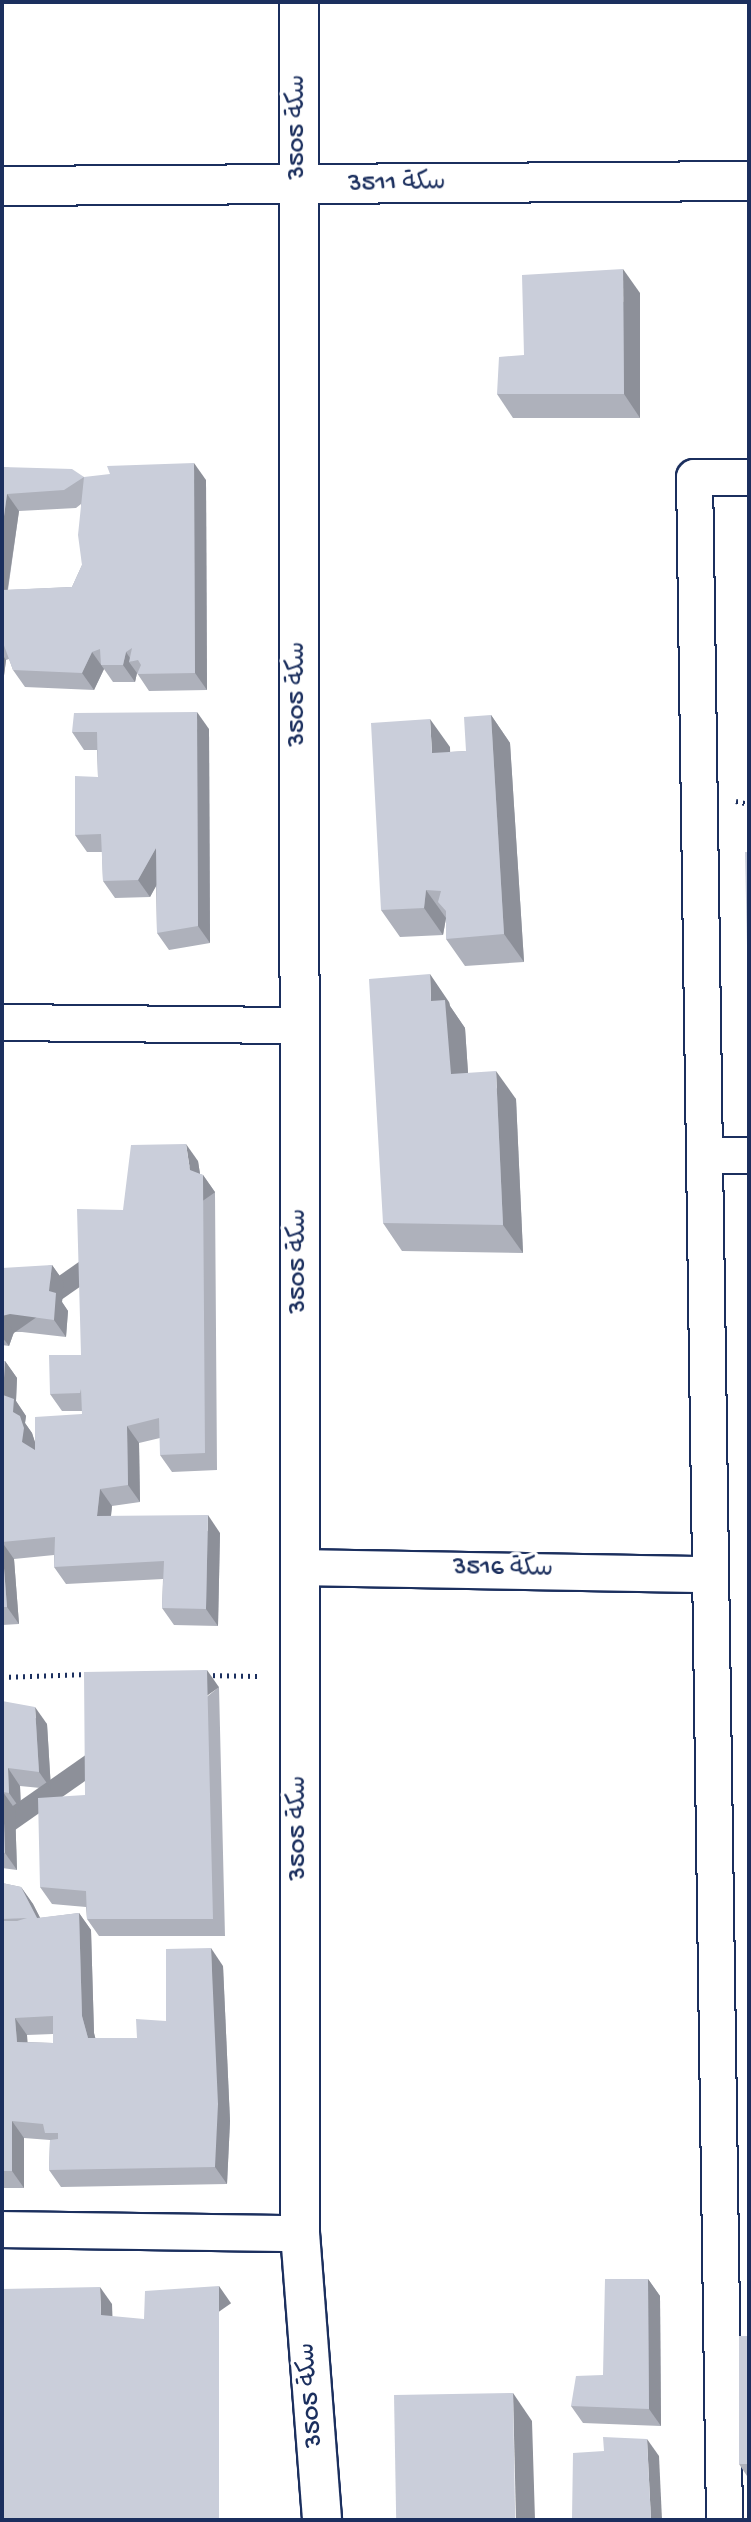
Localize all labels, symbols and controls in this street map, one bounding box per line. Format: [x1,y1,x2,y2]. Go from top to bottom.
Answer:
street label: سكة 3505 [283,74,315,180]
street label: سكة 3511 [348,169,446,201]
street label: سكة 3505 [283,641,315,747]
street label: سكة 3505 [284,1208,316,1314]
street label: سكة 3516 [453,1554,553,1586]
street label: سكة 3505 [284,1775,316,1881]
street label: سكة 3505 [293,2341,331,2449]

